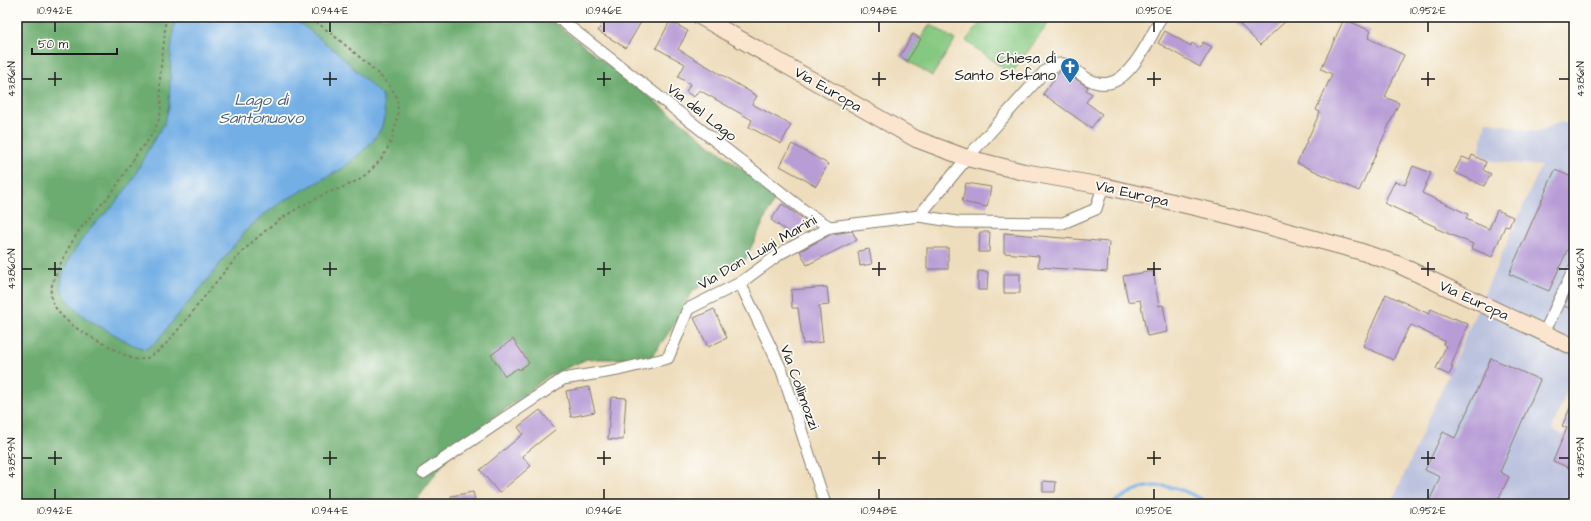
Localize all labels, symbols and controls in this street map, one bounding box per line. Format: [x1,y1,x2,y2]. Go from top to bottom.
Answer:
text: 10.942°E [37,4,73,18]
text: 10.944°E [312,4,348,18]
text: 10.946°E [586,4,622,18]
text: 10.948°E [861,4,897,18]
text: 10.950°E [1136,4,1172,18]
text: 10.952°E [1410,4,1446,18]
scale bar [32,30,117,56]
text: 50 m [38,36,69,53]
place label: Chiesa di Santo Stefano [954,48,1057,86]
church icon: Chiesa di Santo Stefano [1059,56,1081,84]
text: 43.861°N [5,61,19,97]
text: 43.861°N [1574,61,1588,97]
street label: Via Europa [790,62,866,117]
street label: Via del Lago [662,78,742,148]
water label: Lago di Santonuovo [219,89,304,129]
street label: Via Europa [1093,175,1171,212]
street label: Via Don Luigi Marini [694,210,821,296]
text: 43.860°N [5,249,19,289]
text: 43.860°N [1574,249,1588,289]
street label: Via Europa [1436,275,1512,326]
street label: Via Collimozzi [775,342,825,433]
text: 43.859°N [5,437,19,479]
text: 43.859°N [1574,437,1588,479]
text: 10.942°E [37,504,73,518]
text: 10.944°E [312,504,348,518]
text: 10.946°E [586,504,622,518]
text: 10.948°E [861,504,897,518]
text: 10.950°E [1136,504,1172,518]
text: 10.952°E [1410,504,1446,518]

